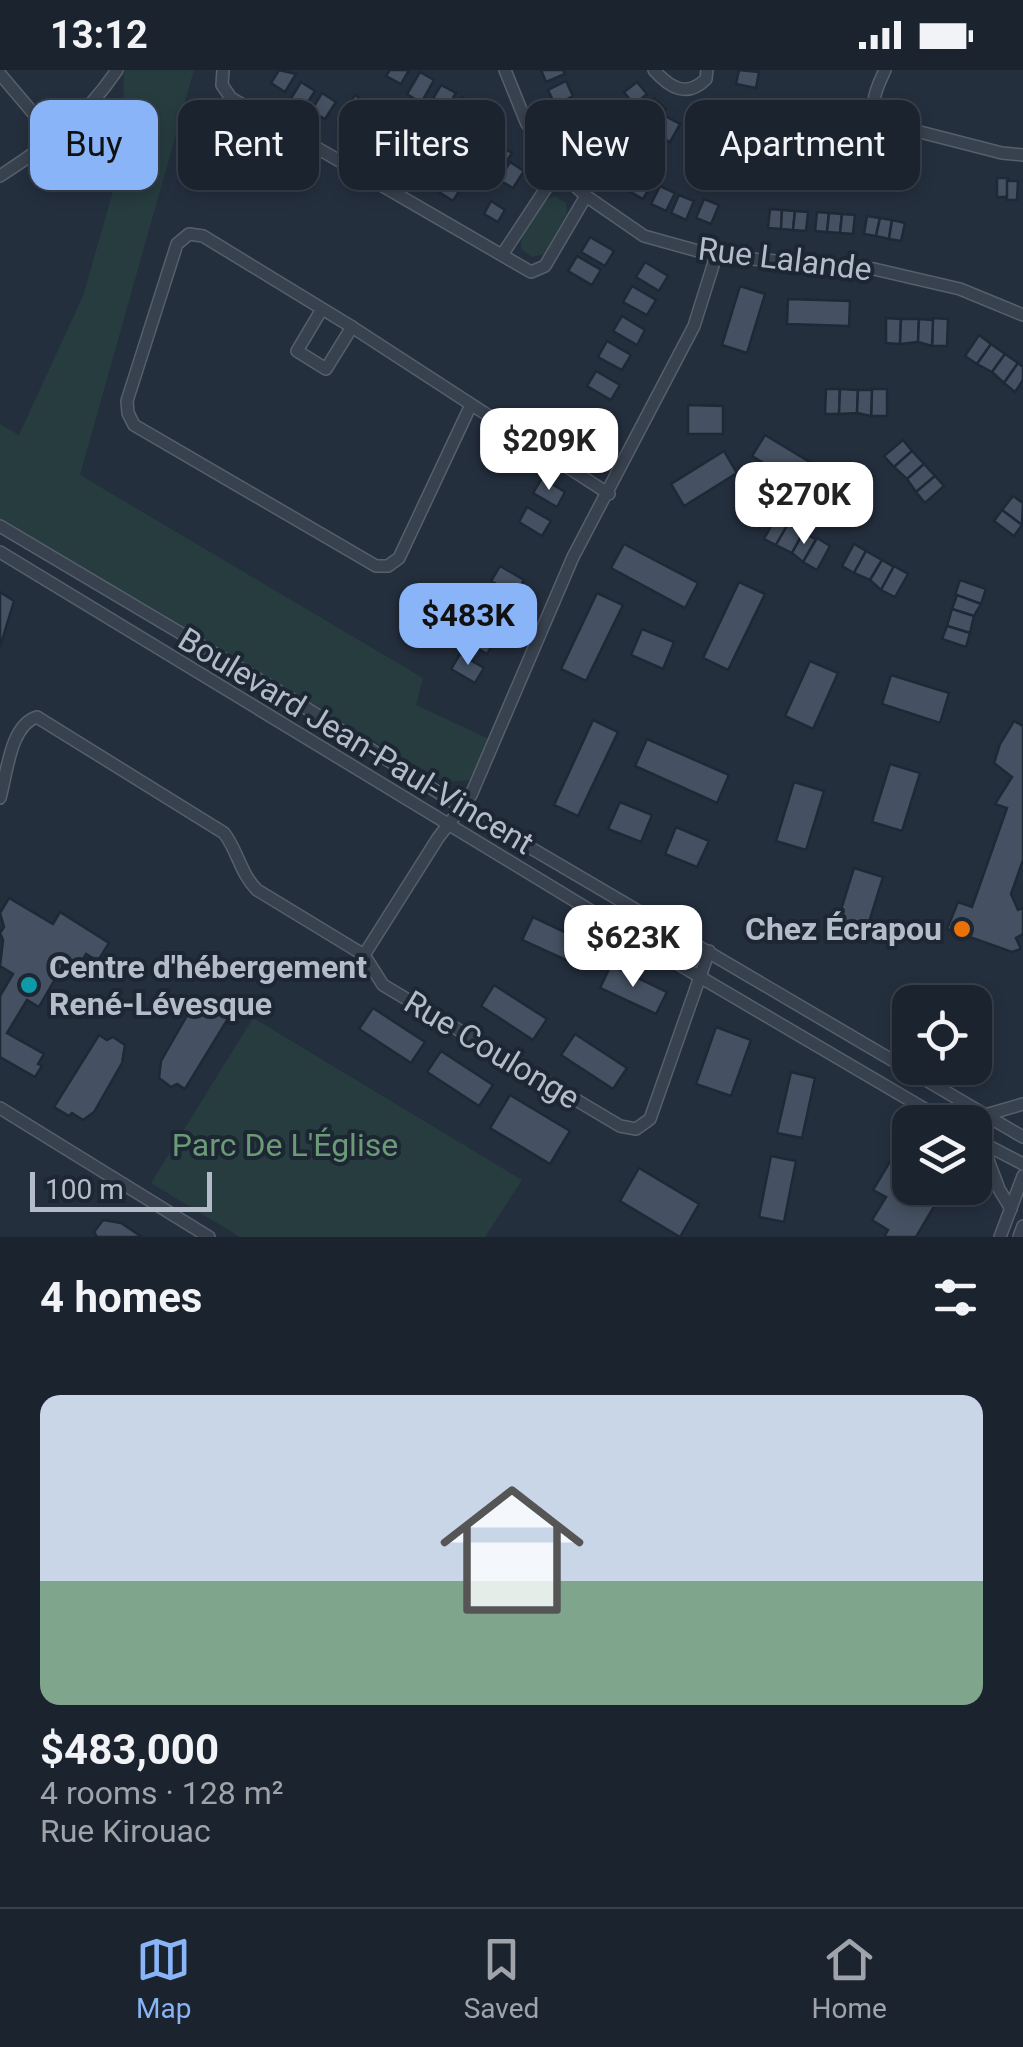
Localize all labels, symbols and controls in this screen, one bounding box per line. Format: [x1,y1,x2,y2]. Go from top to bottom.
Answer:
text: 13:12 [50,13,148,57]
chip: Buy [30,100,158,190]
chip: Rent [178,100,319,190]
chip: Filters [339,100,505,190]
chip: New [525,100,665,190]
chip: Apartment [685,100,920,190]
street label: Rue Lalande [696,229,874,289]
pin: $209K [479,408,619,493]
text: $209K [502,421,596,459]
pin: $270K [734,462,874,547]
text: $270K [757,475,851,513]
pin: $483K [398,583,538,668]
text: $483K [421,596,515,634]
street label: Boulevard Jean-Paul-Vincent [172,620,540,862]
pin: $623K [563,905,703,990]
place label: Chez Écrapou [745,910,942,948]
text: $623K [586,918,680,956]
marker: Chez Écrapou [951,918,973,940]
place label: Centre d'hébergement René-Lévesque [49,948,367,1023]
marker: Centre d'hébergement René-Lévesque [18,974,40,996]
street label: Rue Coulonge [398,983,586,1117]
map controls [892,985,992,1205]
button: locate [892,985,992,1085]
button: layers [892,1105,992,1205]
park label: Parc De L'Église [172,1126,398,1164]
scale bar [30,1167,212,1212]
text: 100 m [45,1173,124,1206]
icon: filters [928,1270,983,1325]
text: 4 homes [40,1273,202,1322]
icon: home [422,1460,602,1640]
text: $483,000 [40,1725,219,1774]
text: 4 rooms · 128 m² [40,1774,283,1812]
text: Rue Kirouac [40,1812,211,1850]
tab: Map [136,1932,191,2025]
tab: Saved [464,1932,539,2025]
tab: Home [812,1932,887,2025]

